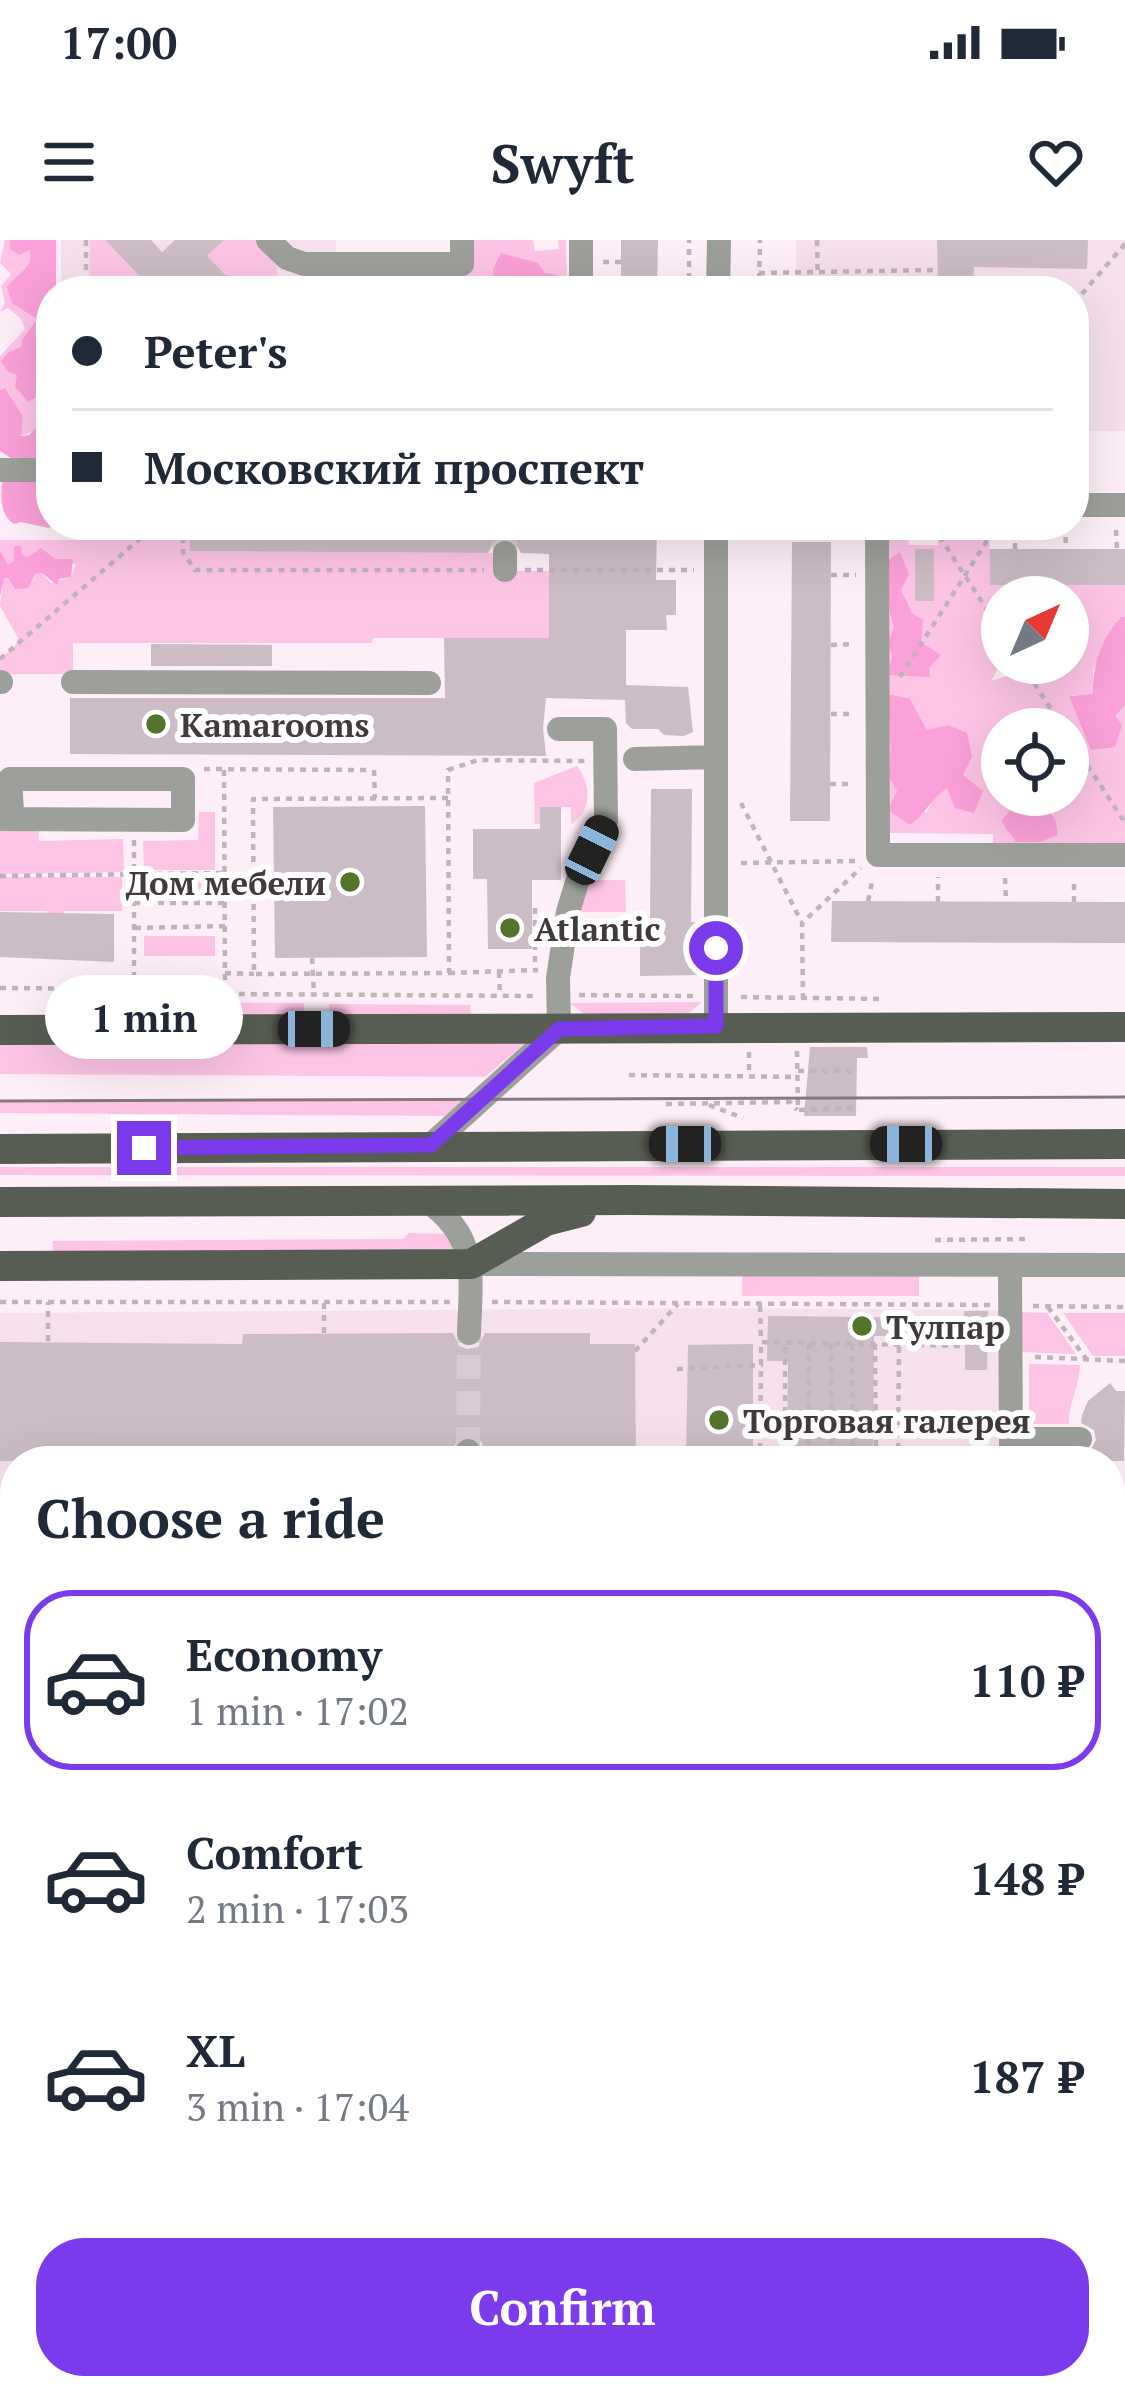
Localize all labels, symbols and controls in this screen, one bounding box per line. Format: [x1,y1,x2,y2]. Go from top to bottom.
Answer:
text: 17:00 [60,12,177,72]
text: Swyft [491,127,634,198]
icon: menu [36,129,102,195]
icon: heart [1023,129,1089,195]
text: Peter's [144,321,288,381]
text: Московский проспект [144,437,644,497]
north arrow [981,576,1089,684]
map controls [981,576,1089,816]
place label: Kamarooms [180,703,370,746]
button: locate [981,708,1089,816]
marker: Kamarooms [143,711,169,737]
car [560,810,624,890]
place label: Дом мебели [126,861,326,904]
marker: Дом мебели [337,869,363,895]
place label: Atlantic [534,907,660,950]
marker: Atlantic [497,915,523,941]
route start [689,921,743,975]
callout: 1 min [45,974,243,1058]
text: 1 min [91,991,197,1043]
car [278,1011,350,1047]
route end [117,1121,171,1175]
car [649,1126,721,1162]
car [870,1126,942,1162]
place label: Тулпар [886,1305,1005,1348]
marker: Тулпар [849,1313,875,1339]
place label: Торговая галерея [743,1399,1031,1442]
marker: Торговая галерея [706,1407,732,1433]
text: Choose a ride [36,1482,385,1553]
text: Economy [186,1624,382,1684]
icon: car [42,1626,150,1734]
text: 110 ₽ [969,1650,1083,1710]
text: 1 min · 17:02 [186,1684,409,1736]
text: Comfort [186,1822,363,1882]
icon: car [42,1824,150,1932]
text: 148 ₽ [969,1848,1083,1908]
text: 2 min · 17:03 [186,1882,409,1934]
text: XL [186,2020,245,2080]
icon: car [42,2022,150,2130]
text: 187 ₽ [969,2046,1083,2106]
text: 3 min · 17:04 [186,2080,409,2132]
button: Confirm [36,2238,1089,2376]

